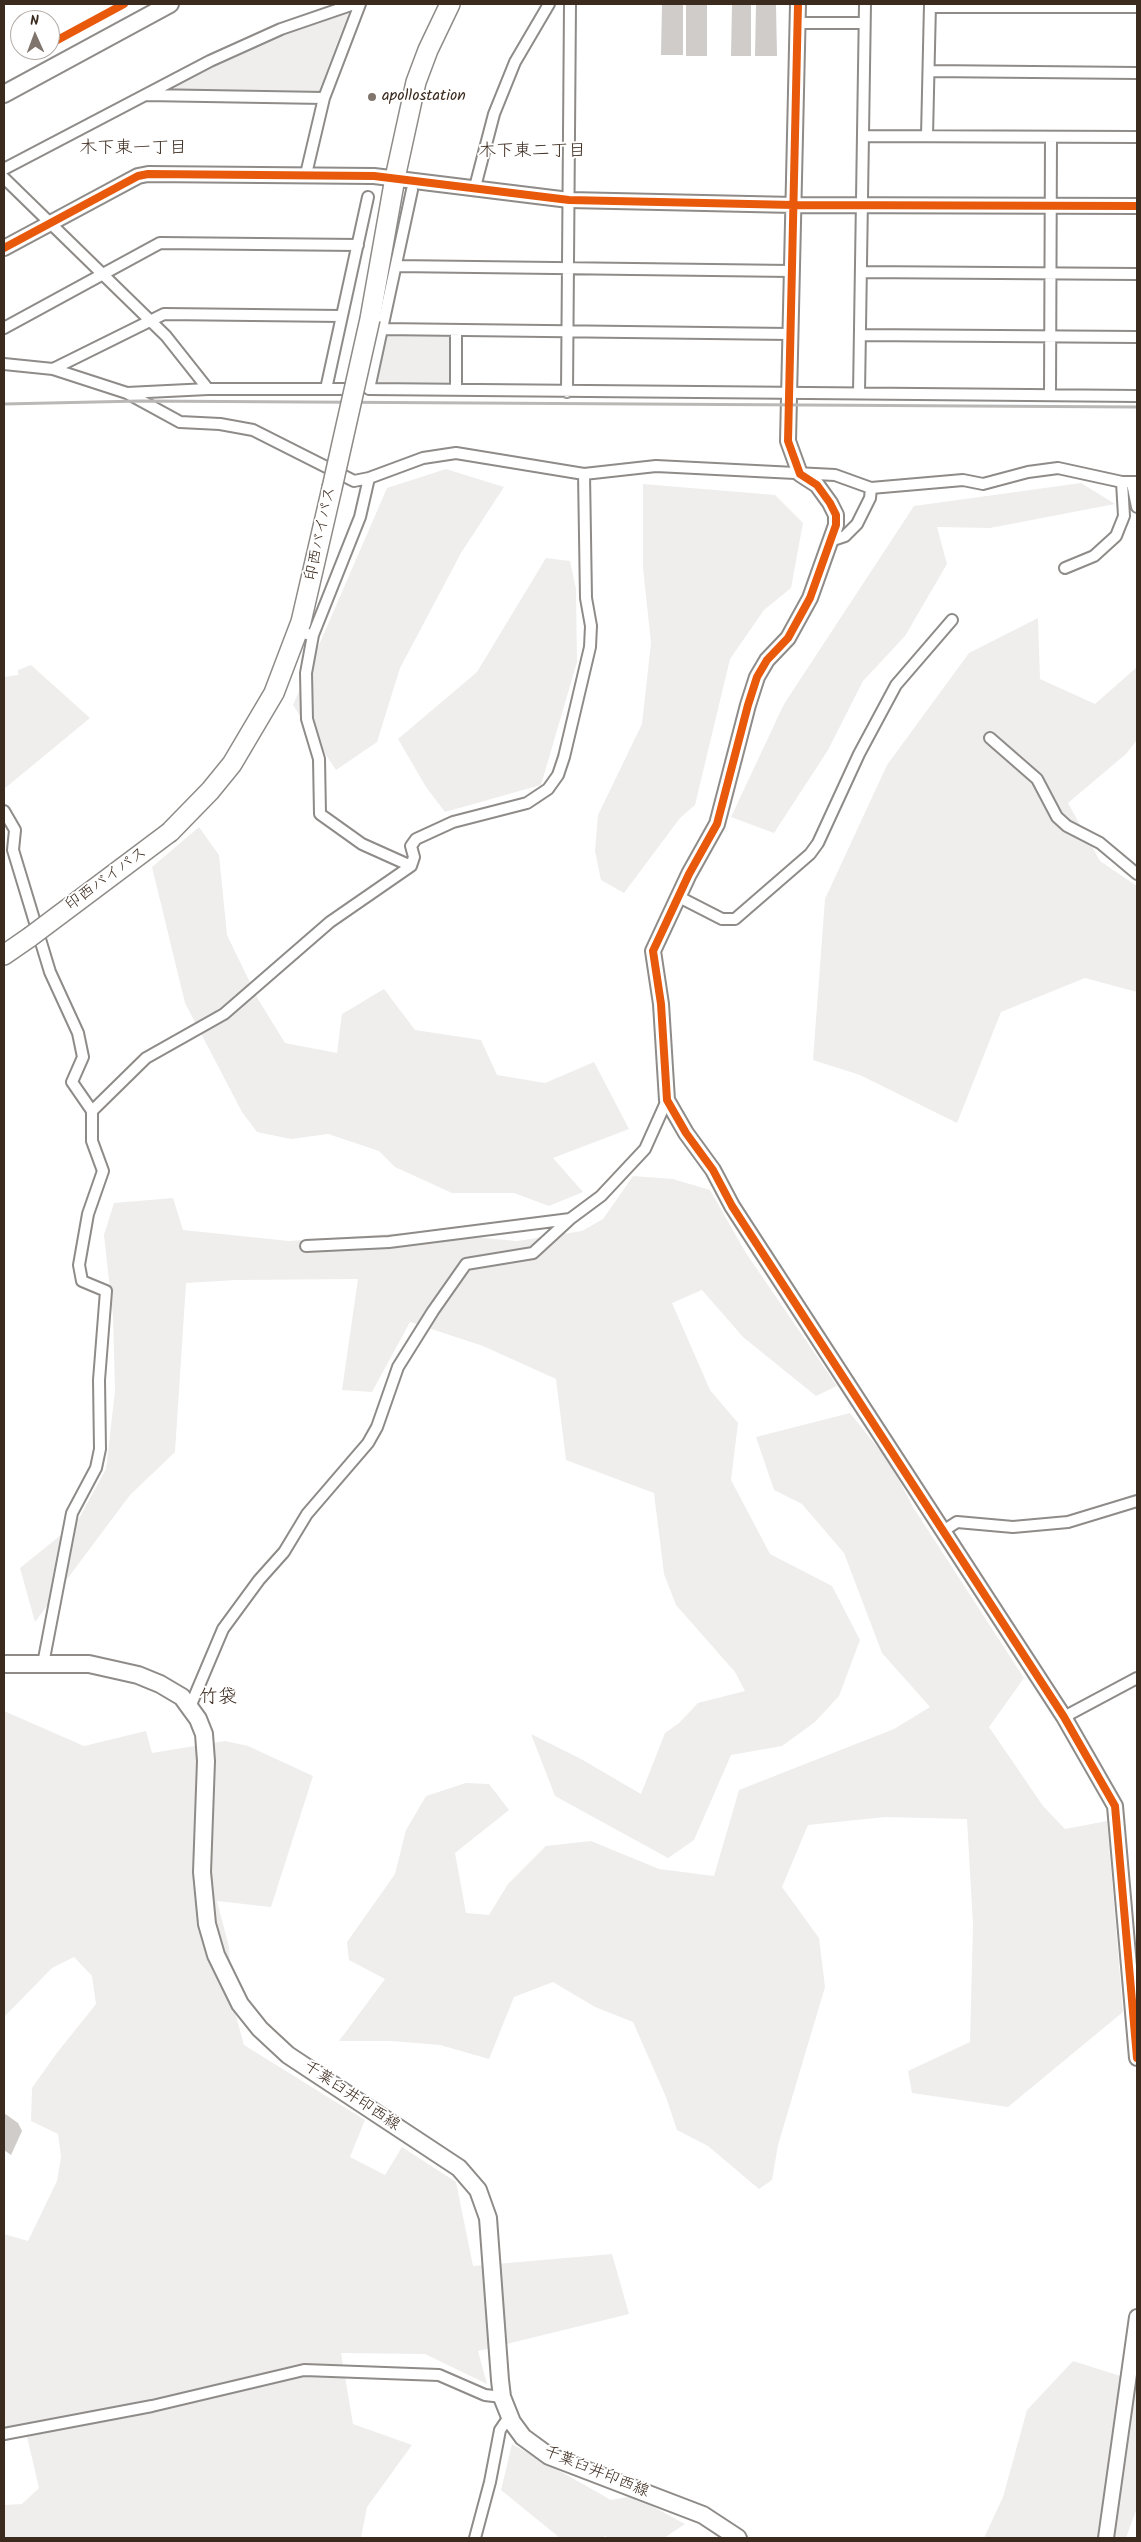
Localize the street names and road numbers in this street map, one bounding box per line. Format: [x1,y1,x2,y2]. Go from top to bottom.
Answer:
street label: 印西バイパス [303,485,341,583]
street label: 印西バイパス [63,844,151,916]
street label: 千葉臼井印西線 [299,2058,403,2136]
street label: 千葉臼井印西線 [540,2443,652,2503]

